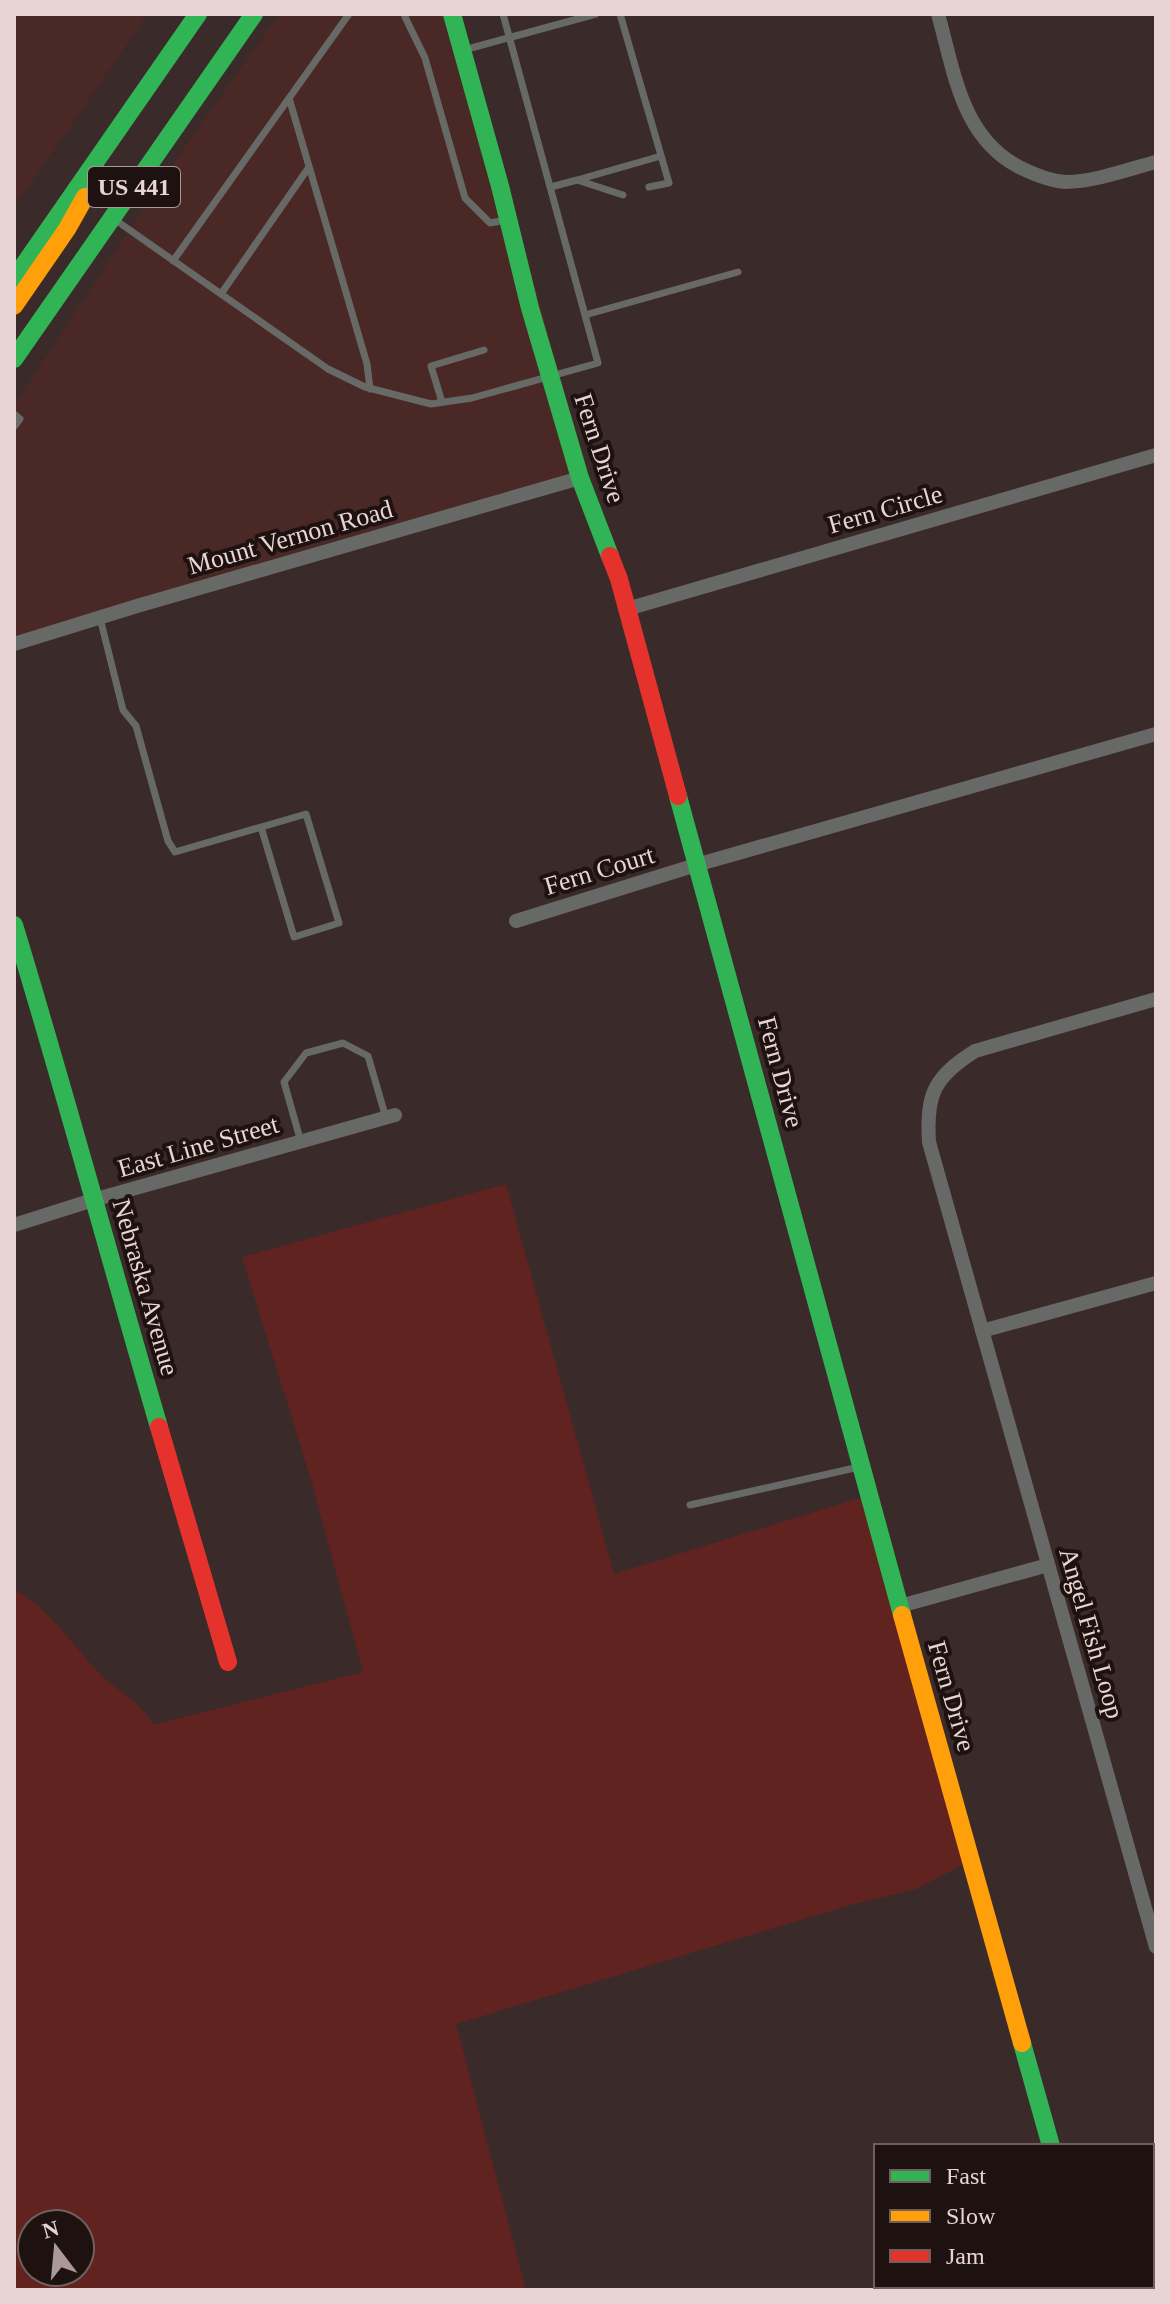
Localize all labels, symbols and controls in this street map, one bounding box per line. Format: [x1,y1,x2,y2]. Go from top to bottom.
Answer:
road number: US 441 [88,167,180,207]
street label: Fern Drive [568,390,631,507]
street label: Fern Circle [825,479,946,540]
street label: Mount Vernon Road [184,494,396,581]
street label: Fern Court [541,840,658,901]
street label: Fern Drive [752,1014,809,1131]
street label: East Line Street [114,1109,283,1183]
street label: Nebraska Avenue [106,1196,185,1379]
street label: Angel Fish Loop [1053,1544,1130,1722]
street label: Fern Drive [922,1638,981,1755]
legend [874,2144,1154,2288]
text: Fast [946,2163,986,2189]
text: Slow [946,2203,996,2229]
north arrow [16,2208,96,2288]
text: N [40,2215,62,2243]
text: Jam [946,2243,985,2269]

